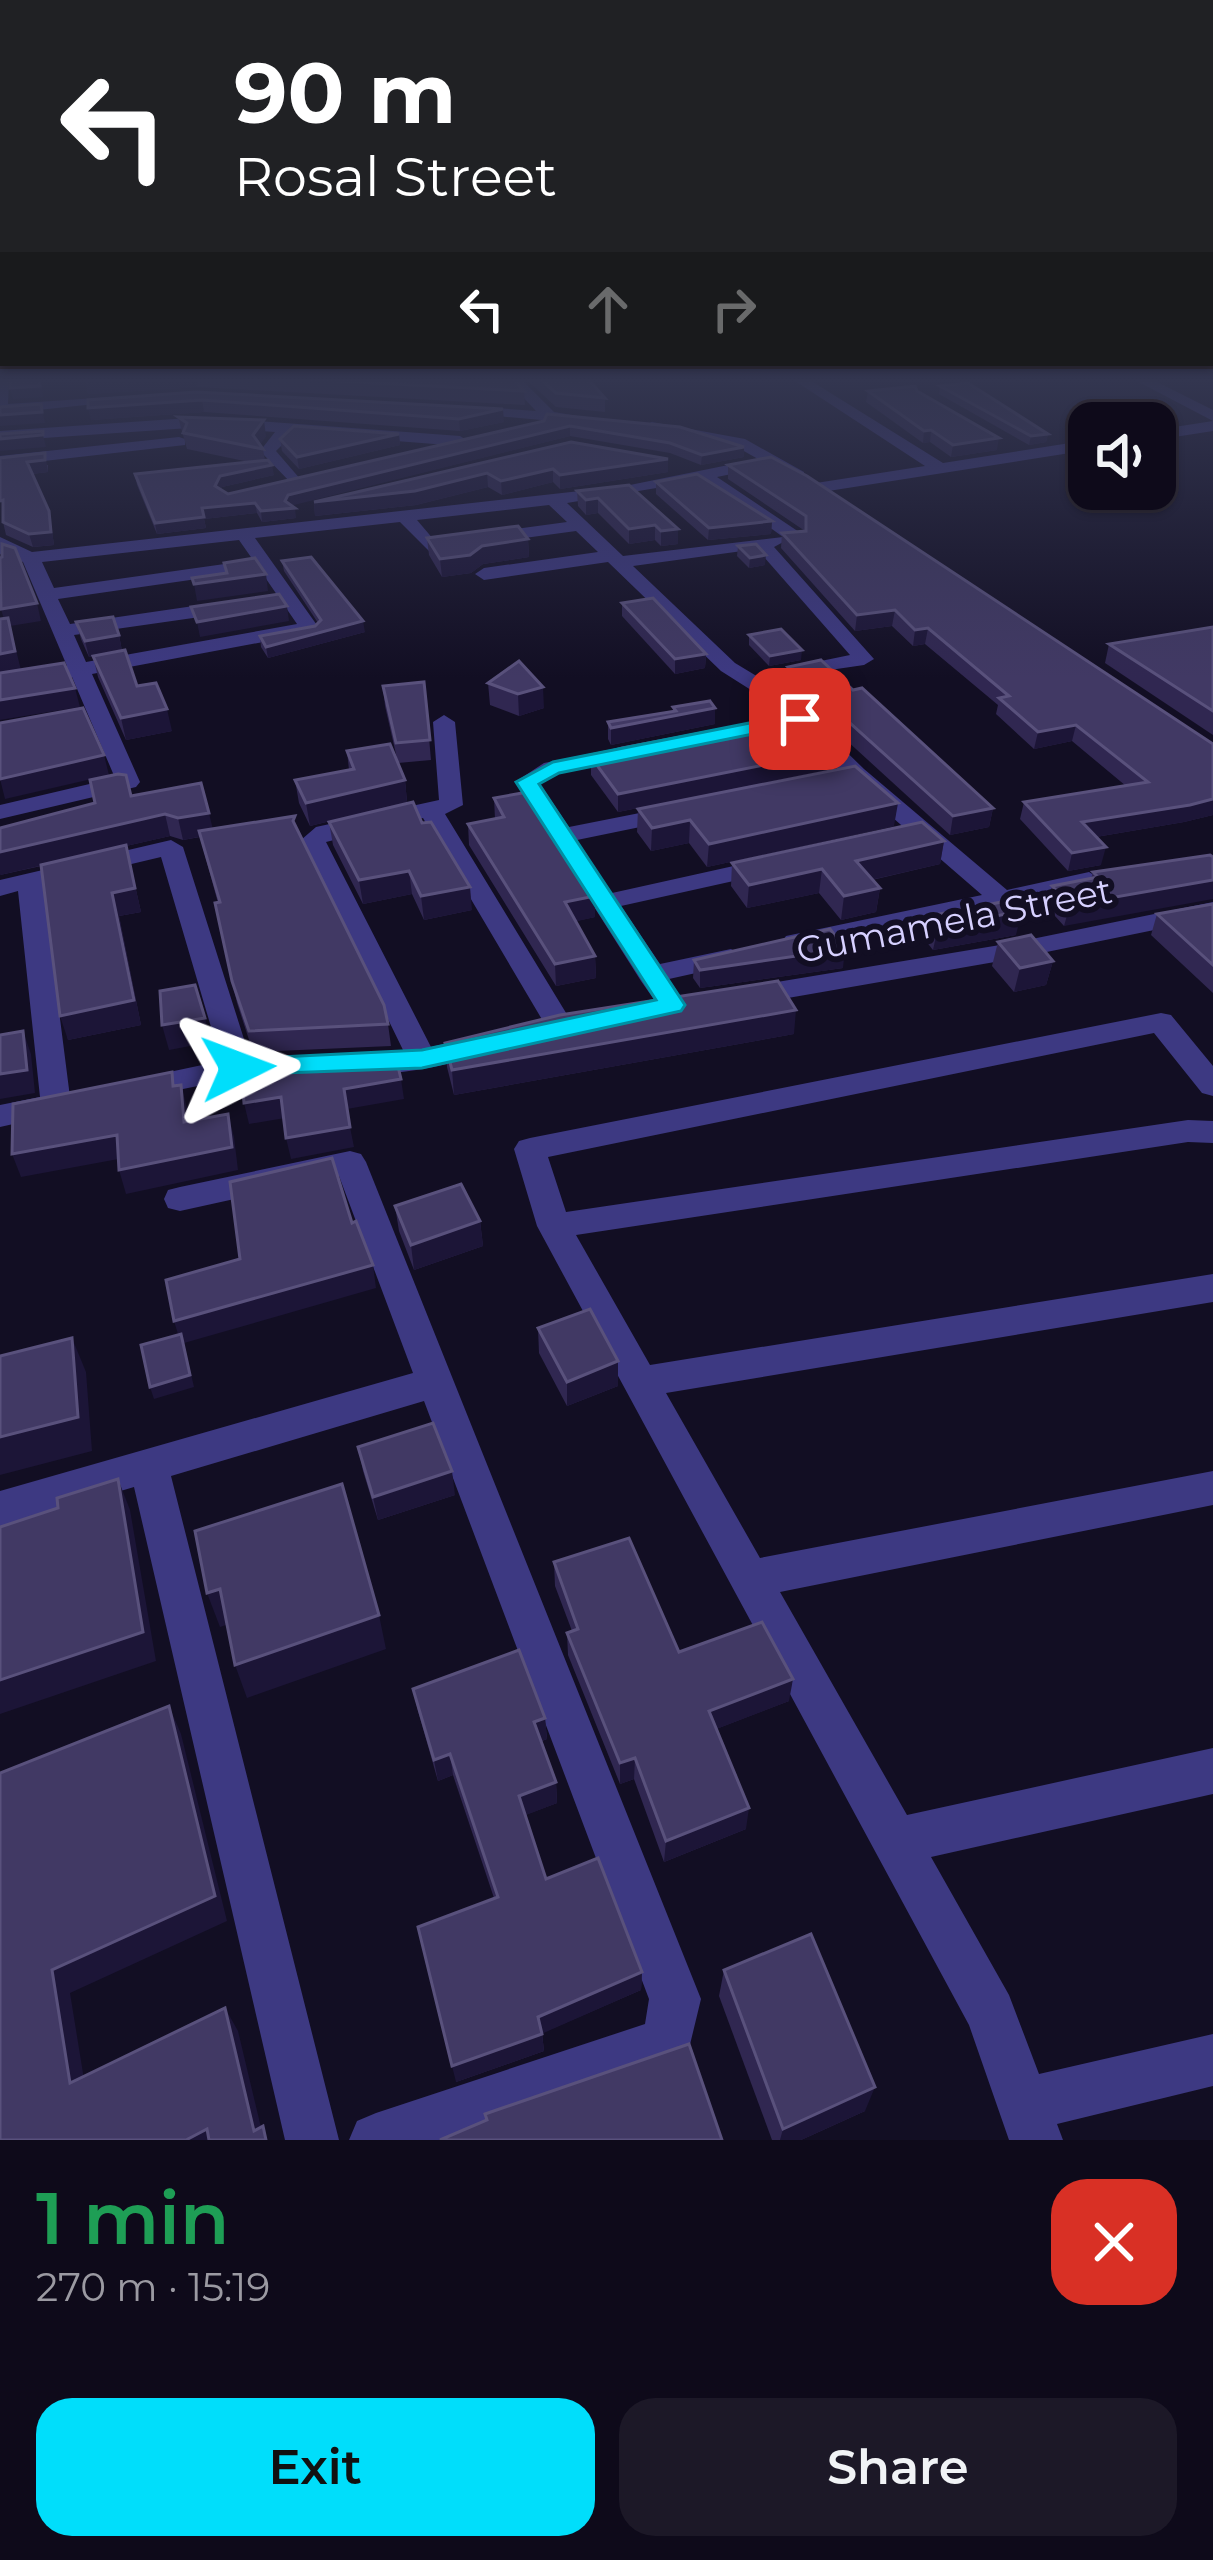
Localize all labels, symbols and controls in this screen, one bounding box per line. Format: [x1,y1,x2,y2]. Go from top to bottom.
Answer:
text: 90 m [234,42,456,144]
icon: left [36,48,192,204]
text: Rosal Street [234,144,557,210]
icon: left [449,276,515,342]
icon: ahead [575,276,641,342]
icon: right [701,276,767,342]
map controls [1068,402,1176,510]
button: sound [1068,402,1176,510]
pin [749,668,851,770]
icon: arrive [767,686,833,752]
street label: Gumamela Street [792,868,1116,972]
position arrow [175,1005,301,1131]
text: 1 min [36,2174,229,2262]
button: close [1051,2179,1177,2305]
text: 270 m · 15:19 [36,2263,270,2311]
button: Exit [36,2398,595,2536]
button: Share [619,2398,1177,2536]

